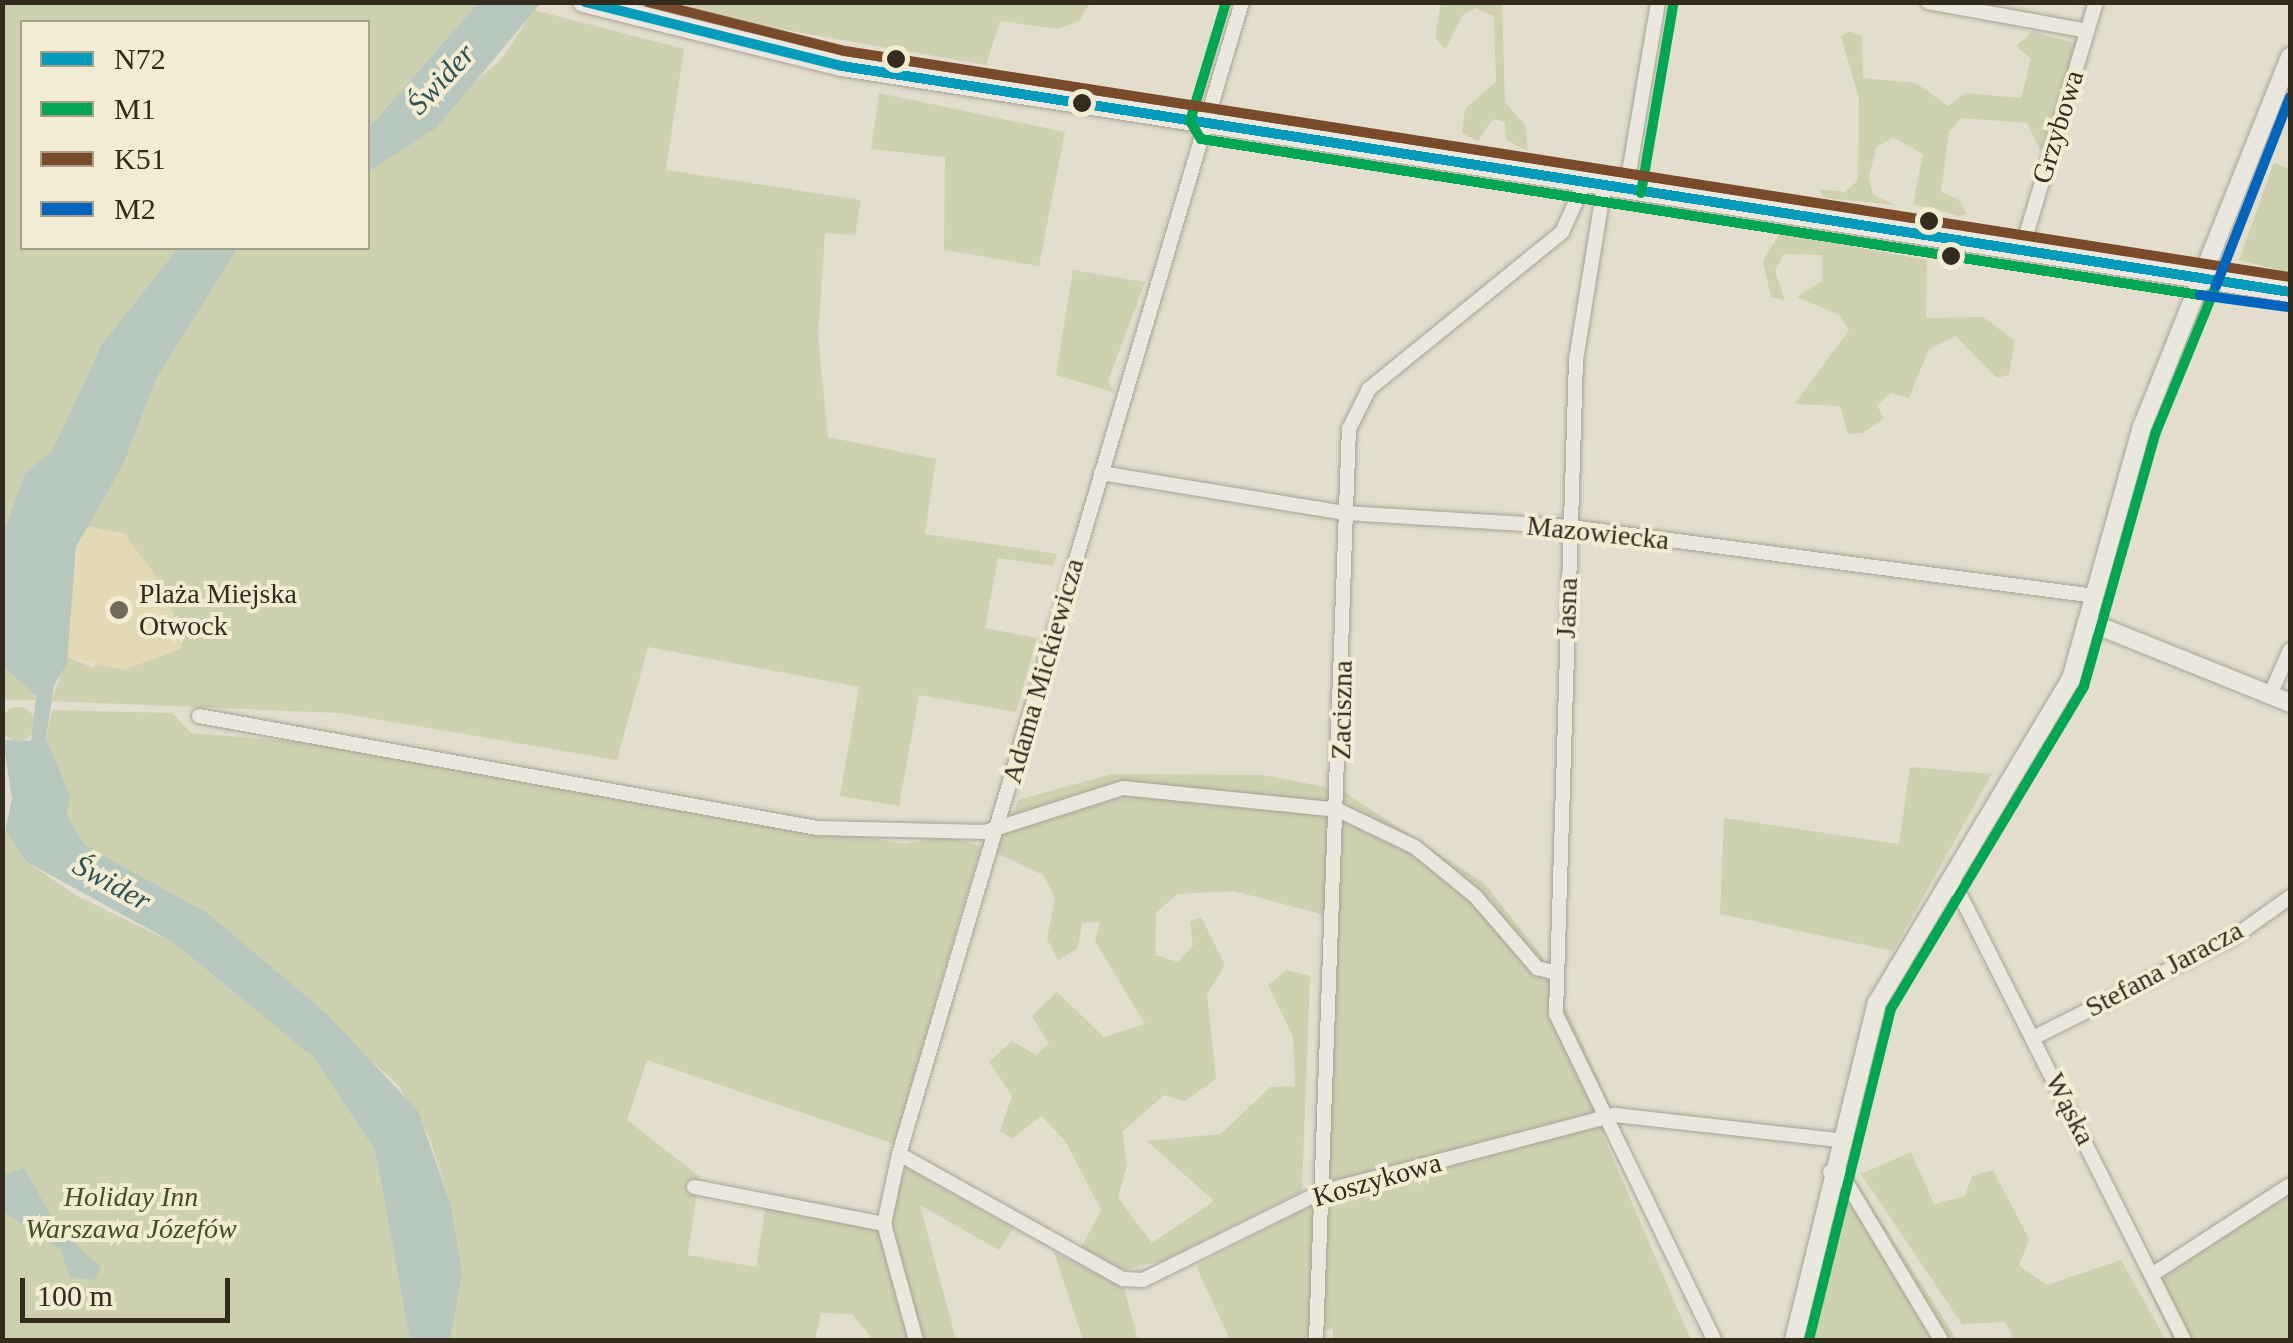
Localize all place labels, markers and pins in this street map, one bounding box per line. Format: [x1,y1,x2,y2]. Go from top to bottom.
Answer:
unlabelled marker [886,49,906,69]
unlabelled marker [1072,93,1092,113]
unlabelled marker [1919,211,1939,231]
unlabelled marker [1941,246,1961,266]
place label: Plaża Miejska Otwock [139,577,297,643]
marker: Plaża Miejska Otwock [108,599,130,621]

